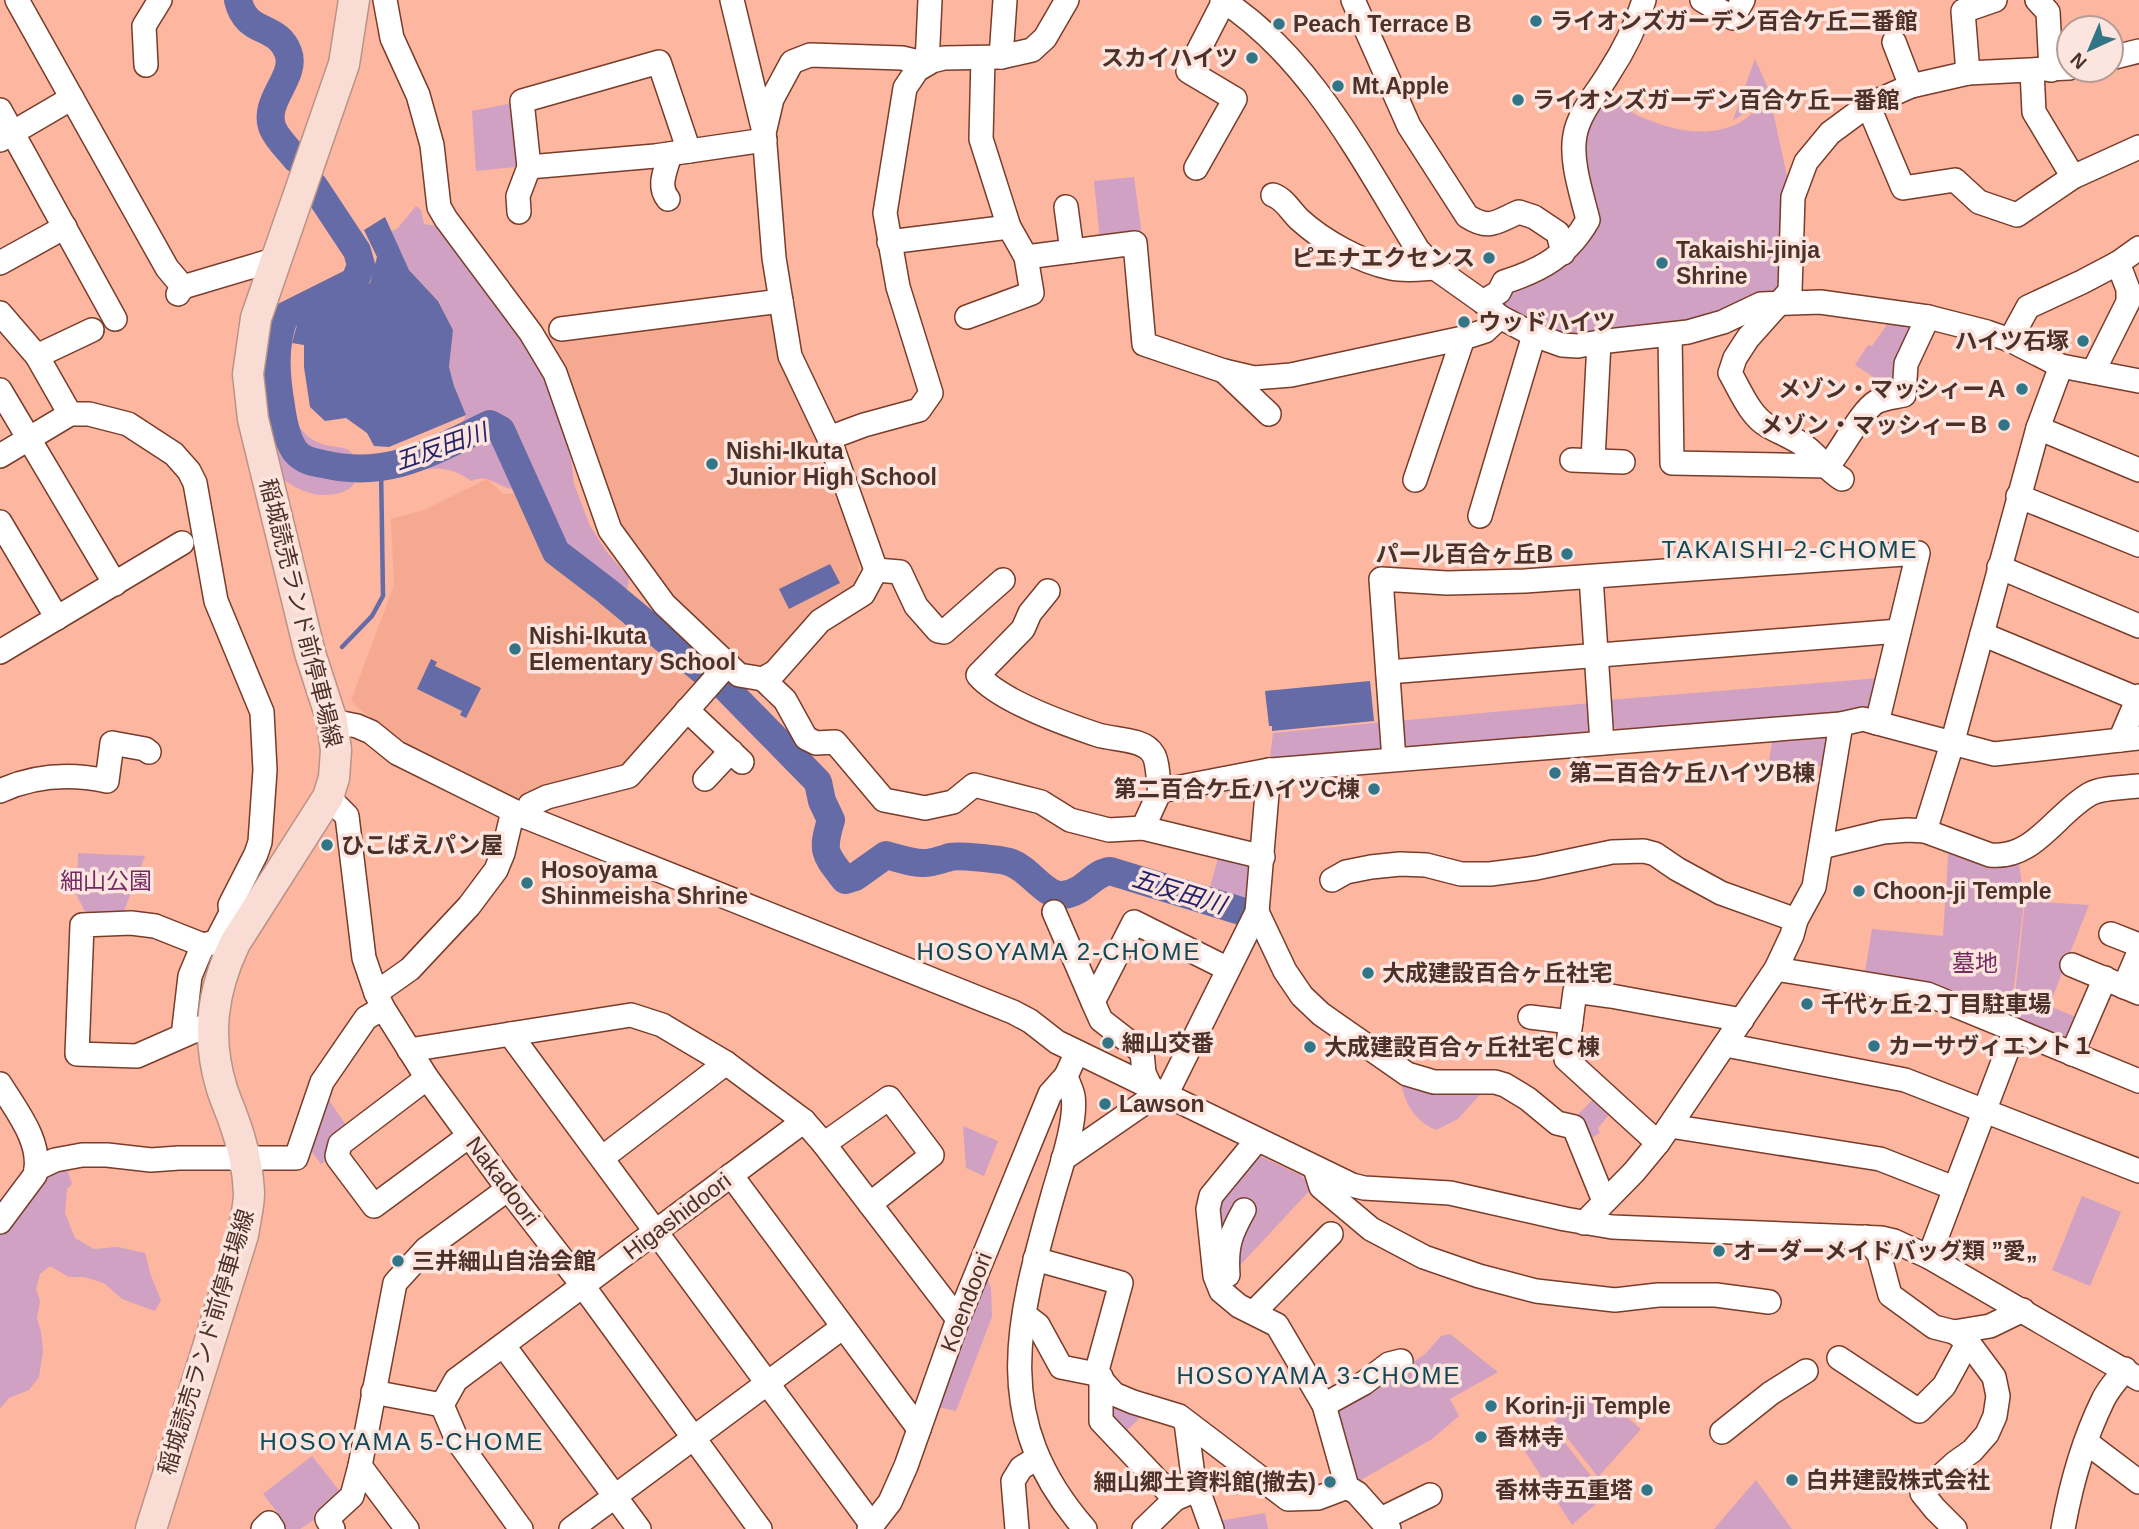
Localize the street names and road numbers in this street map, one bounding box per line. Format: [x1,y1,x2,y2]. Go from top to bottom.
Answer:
street label: 稲城読売ランド前停車場線 [255,476,347,750]
street label: Nakadoori [461,1131,545,1231]
street label: Higashidoori [618,1167,736,1265]
street label: 稲城読売ランド前停車場線 [153,1206,259,1478]
street label: Koendoori [935,1248,997,1356]

